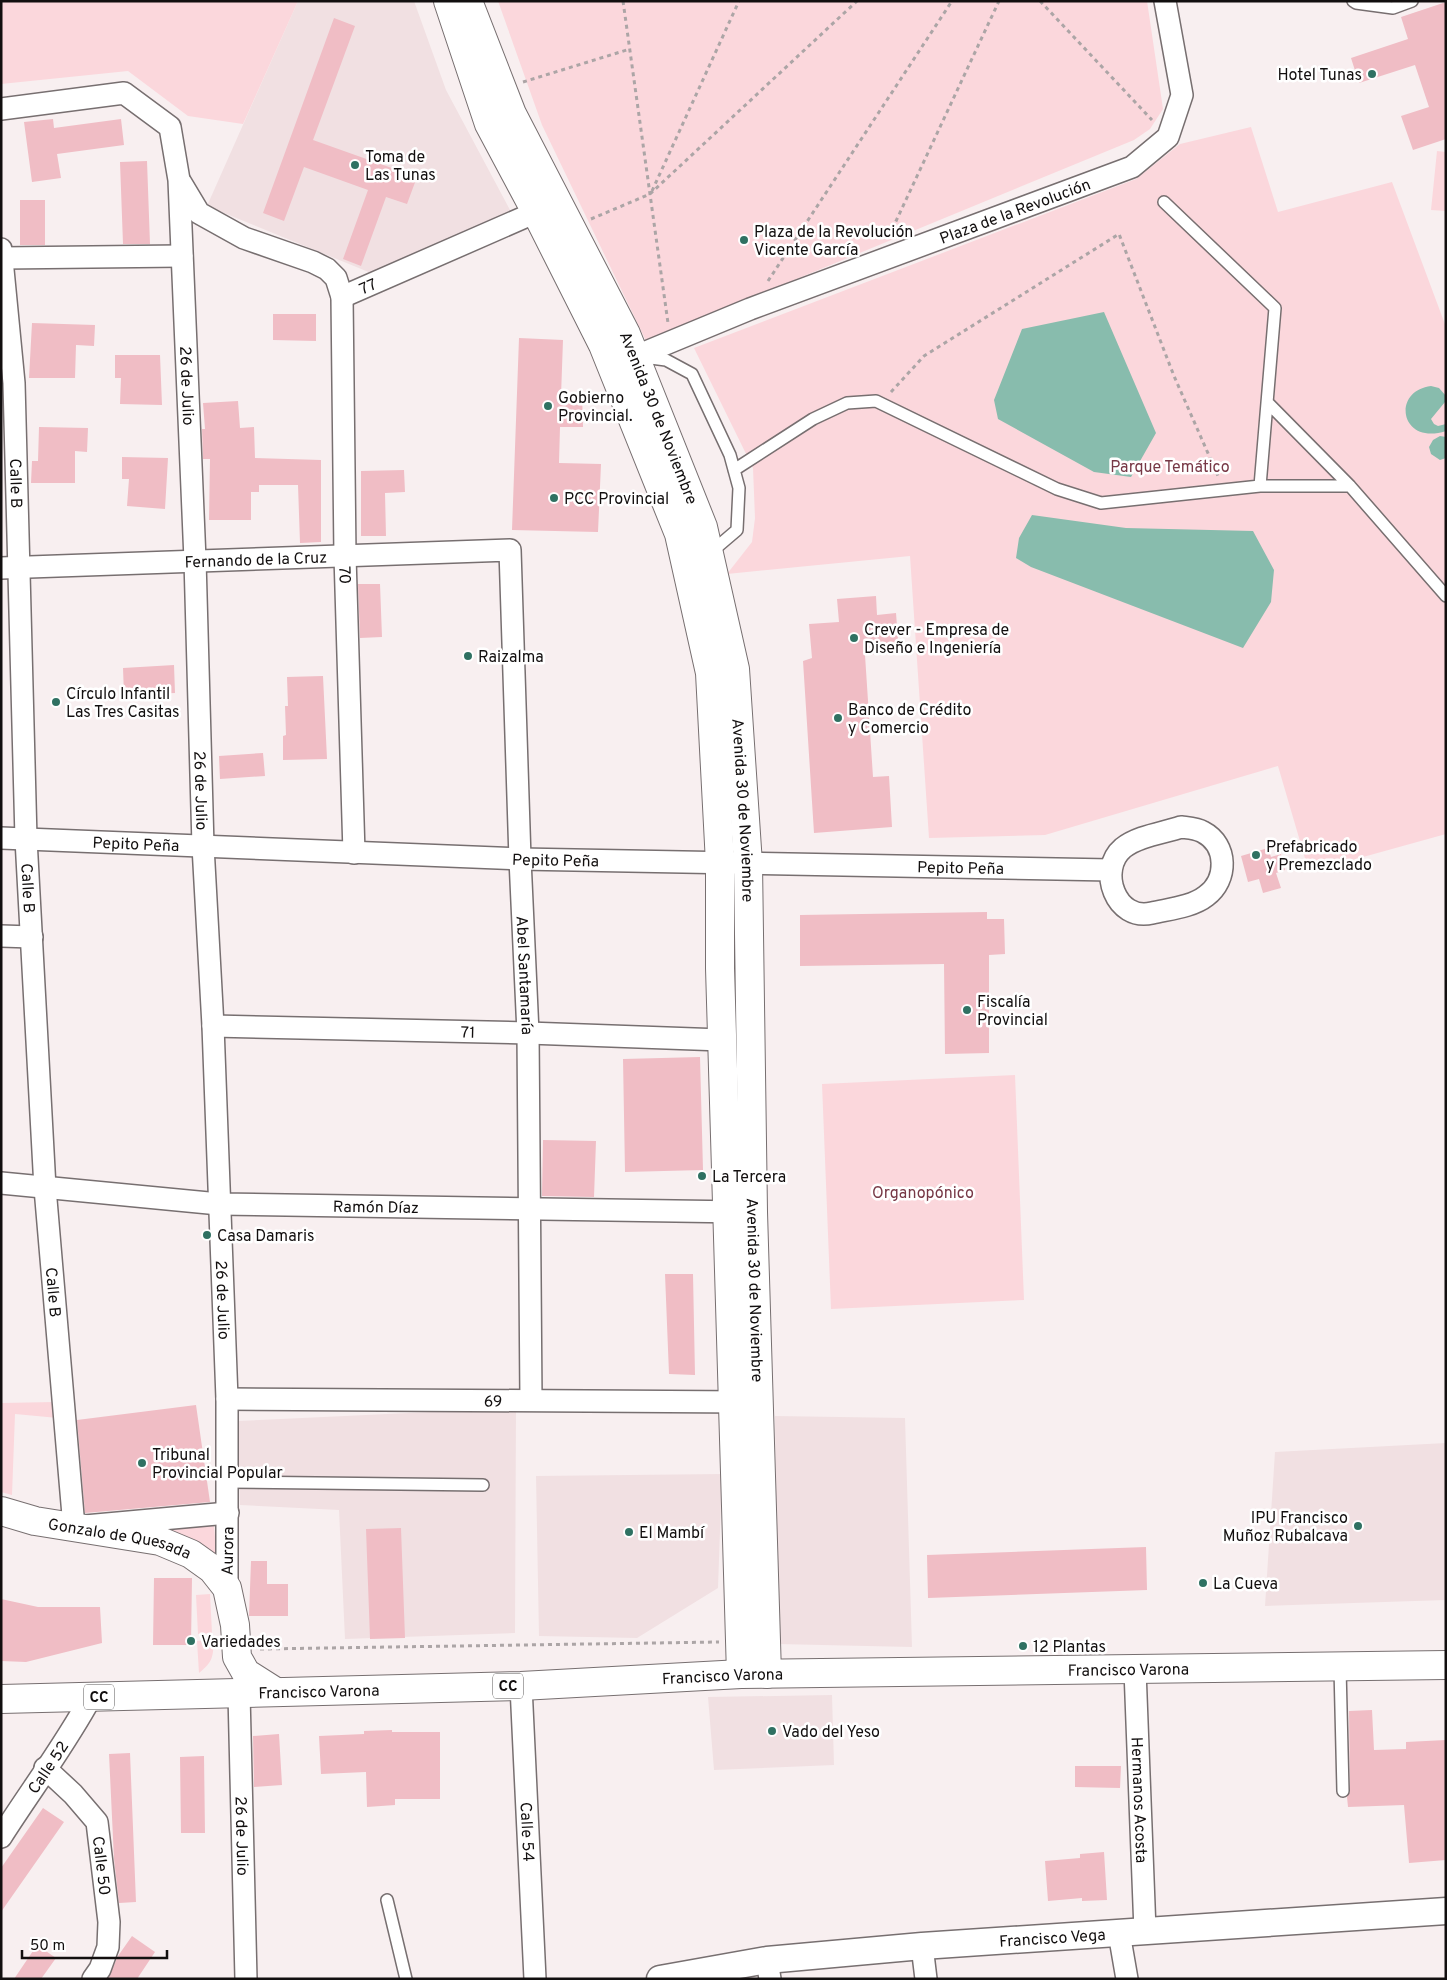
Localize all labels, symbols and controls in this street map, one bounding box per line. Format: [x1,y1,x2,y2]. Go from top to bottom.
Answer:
place label: Hotel Tunas [1277,66,1362,86]
marker: Hotel Tunas [1366,68,1378,80]
place label: Toma de Las Tunas [365,148,436,186]
marker: Toma de Las Tunas [349,159,361,171]
street label: Plaza de la Revolución [937,175,1094,250]
place label: Plaza de la Revolución Vicente García [754,223,913,261]
marker: Plaza de la Revolución Vicente García [738,234,750,246]
street label: 77 [357,275,380,300]
street label: Avenida 30 de Noviembre [614,329,701,508]
street label: 26 de Julio [174,346,197,426]
place label: Gobierno Provincial. [558,389,633,427]
marker: Gobierno Provincial. [542,400,554,412]
street label: Calle B [4,458,25,509]
park label: Parque Temático [1110,458,1230,478]
place label: PCC Provincial [564,490,669,510]
marker: PCC Provincial [548,492,560,504]
street label: Fernando de la Cruz [184,548,328,574]
street label: 70 [333,566,354,585]
place label: Crever - Empresa de Diseño e Ingeniería [864,621,1009,659]
marker: Crever - Empresa de Diseño e Ingeniería [848,632,860,644]
place label: Raizalma [478,648,544,668]
marker: Raizalma [462,650,474,662]
place label: Círculo Infantil Las Tres Casitas [66,685,180,723]
marker: Círculo Infantil Las Tres Casitas [50,696,62,708]
place label: Banco de Crédito y Comercio [848,701,971,739]
marker: Banco de Crédito y Comercio [832,712,844,724]
street label: Avenida 30 de Noviembre [726,718,757,903]
street label: 26 de Julio [188,751,211,831]
street label: Pepito Peña [92,834,180,857]
place label: Prefabricado y Premezclado [1266,838,1372,876]
marker: Prefabricado y Premezclado [1250,849,1262,861]
street label: Pepito Peña [512,851,599,872]
street label: Pepito Peña [917,858,1004,880]
street label: Calle B [15,863,38,914]
street label: Abel Santamaría [511,915,536,1035]
place label: Fiscalía Provincial [977,993,1048,1031]
marker: Fiscalía Provincial [961,1004,973,1016]
street label: 71 [460,1024,475,1044]
place label: La Tercera [712,1168,786,1188]
marker: La Tercera [696,1170,708,1182]
park label: Organopónico [872,1184,974,1204]
street label: Ramón Díaz [333,1198,419,1219]
street label: Avenida 30 de Noviembre [741,1198,766,1383]
place label: Casa Damaris [217,1227,315,1247]
marker: Casa Damaris [201,1229,213,1241]
street label: 26 de Julio [210,1260,233,1340]
street label: Calle B [40,1267,64,1318]
street label: 69 [484,1392,502,1413]
place label: Tribunal Provincial Popular [152,1446,283,1484]
marker: Tribunal Provincial Popular [136,1457,148,1469]
place label: IPU Francisco Muñoz Rubalcava [1223,1509,1348,1547]
street label: Gonzalo de Quesada [46,1515,194,1565]
marker: IPU Francisco Muñoz Rubalcava [1352,1520,1364,1532]
place label: El Mambí [639,1524,706,1544]
street label: Aurora [219,1526,239,1576]
marker: El Mambí [623,1526,635,1538]
place label: La Cueva [1213,1575,1278,1595]
marker: La Cueva [1197,1577,1209,1589]
place label: Variedades [201,1633,281,1653]
marker: Variedades [185,1635,197,1647]
place label: 12 Plantas [1033,1638,1106,1658]
marker: 12 Plantas [1017,1640,1029,1652]
street label: Francisco Varona [1068,1660,1189,1682]
street label: Francisco Varona [662,1665,783,1690]
road number: CC [493,1674,523,1698]
street label: Francisco Varona [258,1682,380,1705]
road number: CC [84,1684,114,1710]
place label: Vado del Yeso [782,1723,880,1743]
marker: Vado del Yeso [766,1725,778,1737]
street label: Hermanos Acosta [1126,1736,1150,1864]
street label: Calle 52 [24,1738,74,1798]
street label: 26 de Julio [230,1796,251,1876]
street label: Calle 54 [515,1802,537,1862]
street label: Calle 50 [87,1835,114,1897]
street label: Francisco Vega [999,1926,1106,1953]
scale bar [22,1928,168,1960]
text: 50 m [30,1937,65,1956]

